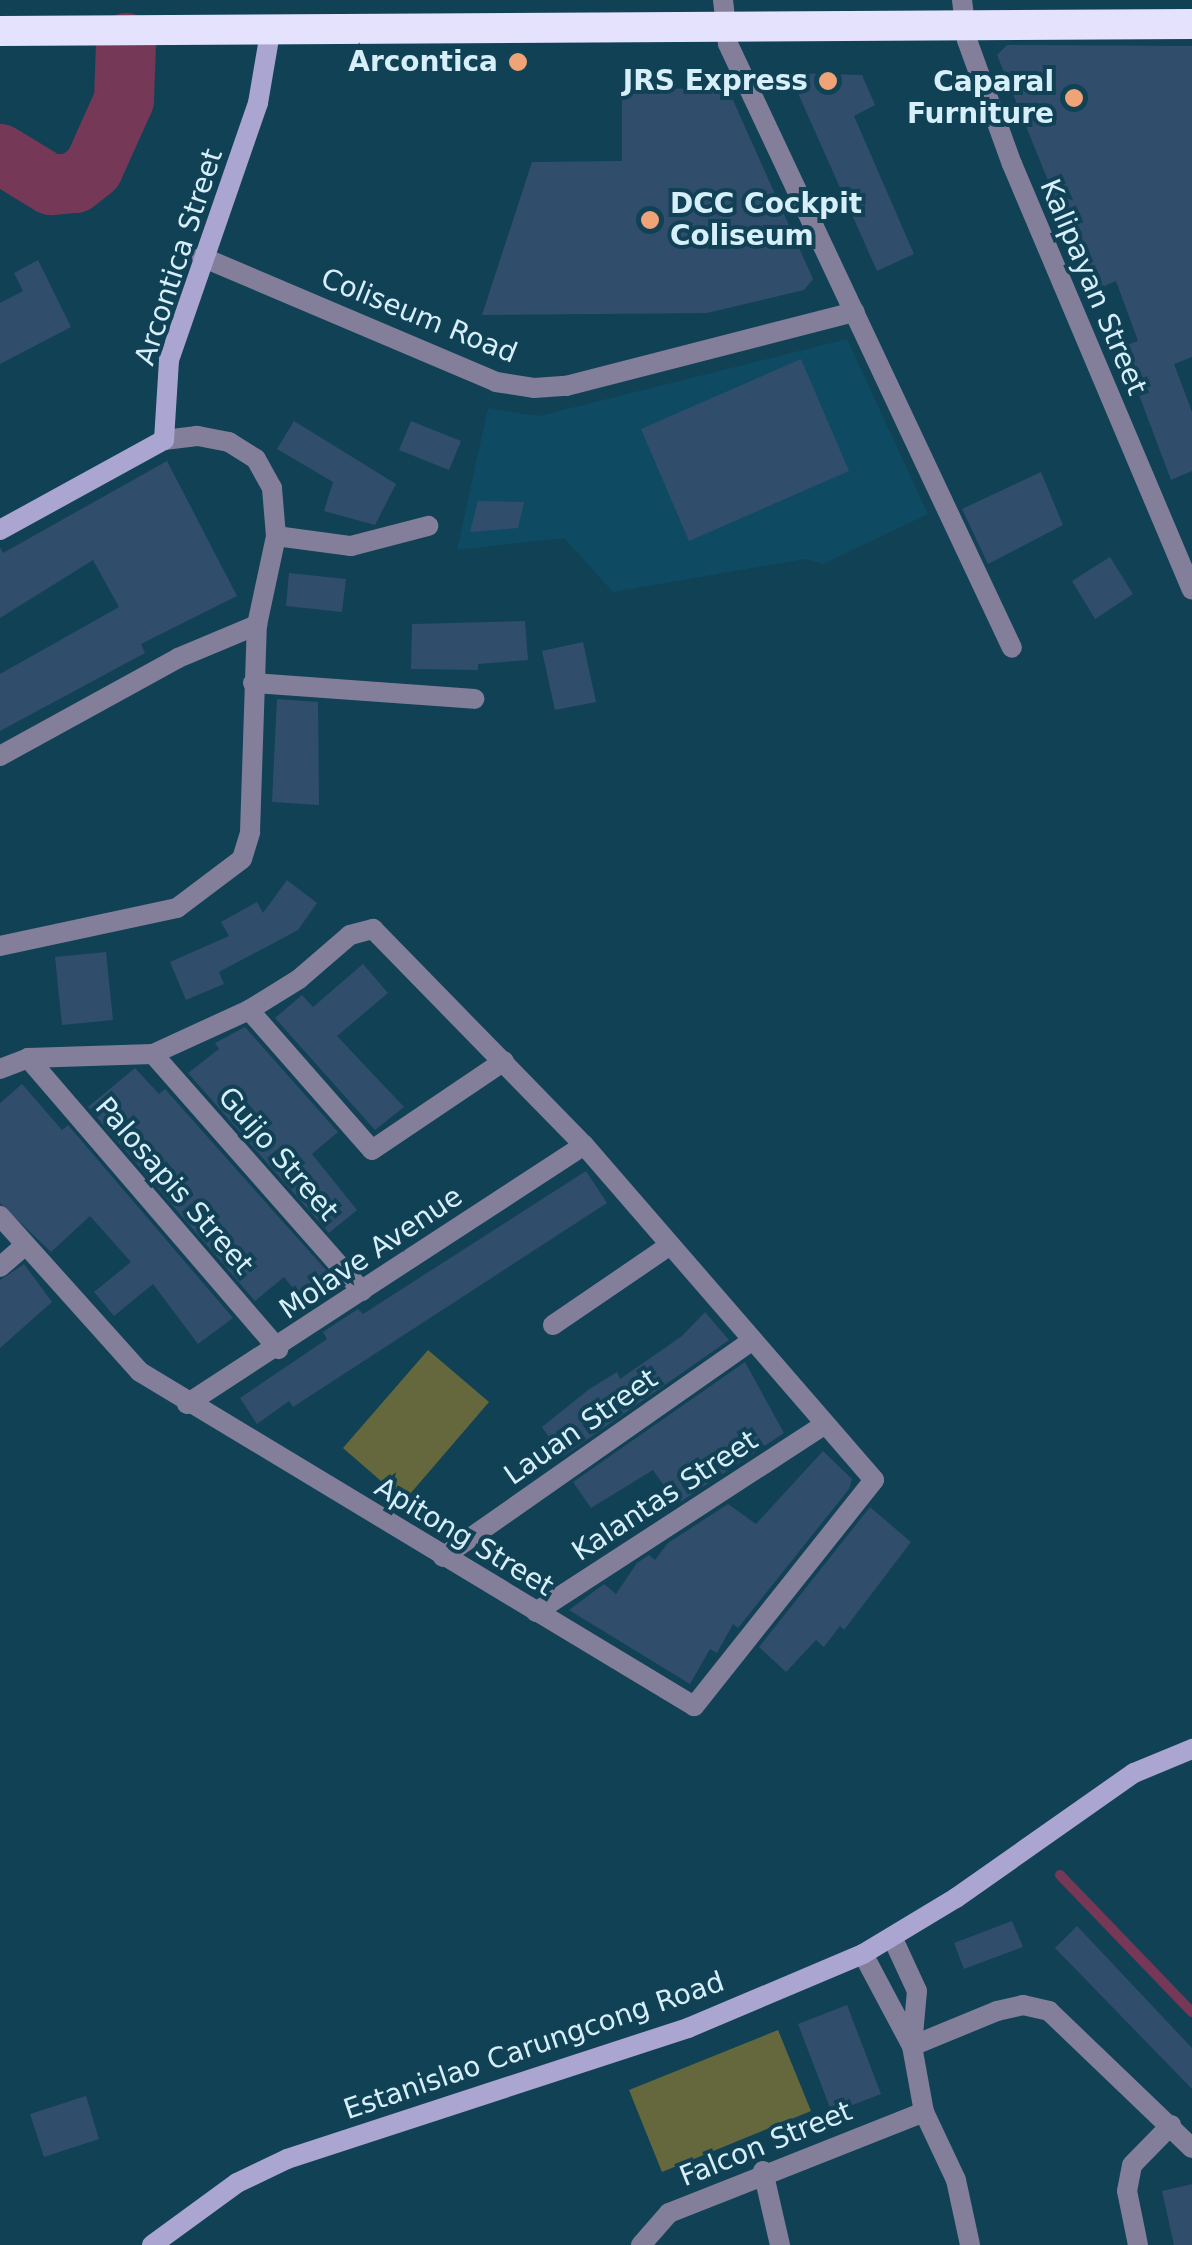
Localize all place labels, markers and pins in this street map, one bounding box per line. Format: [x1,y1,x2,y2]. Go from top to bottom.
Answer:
place label: Arcontica [348,45,498,79]
marker: Arcontica [507,51,529,73]
place label: JRS Express [623,64,808,98]
place label: Caparal Furniture [907,65,1054,131]
marker: JRS Express [817,70,839,92]
marker: Caparal Furniture [1063,87,1085,109]
place label: DCC Cockpit Coliseum [670,187,862,253]
marker: DCC Cockpit Coliseum [639,209,661,231]

